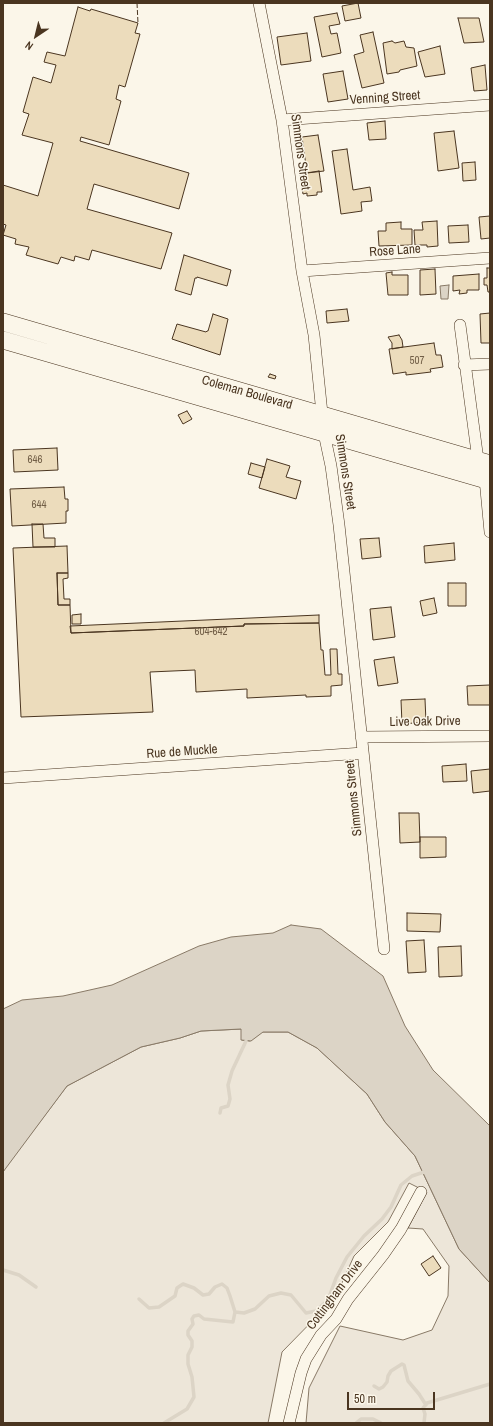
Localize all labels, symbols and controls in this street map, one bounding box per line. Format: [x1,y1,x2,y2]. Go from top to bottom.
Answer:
north arrow [16,16,56,56]
text: N [22,38,36,53]
street label: Venning Street [349,88,421,108]
street label: Simmons Street [287,113,313,191]
street label: Rose Lane [369,241,421,261]
house number: 507 [409,354,425,368]
street label: Coleman Boulevard [200,373,294,413]
street label: Simmons Street [331,433,359,511]
house number: 646 [27,453,43,467]
house number: 644 [31,498,47,512]
house number: 604-642 [194,625,228,639]
street label: Live Oak Drive [389,714,461,730]
street label: Rue de Muckle [146,742,218,762]
street label: Simmons Street [342,759,366,837]
street label: Cottingham Drive [304,1257,366,1333]
scale bar [349,1384,437,1410]
text: 50 m [354,1391,376,1407]

